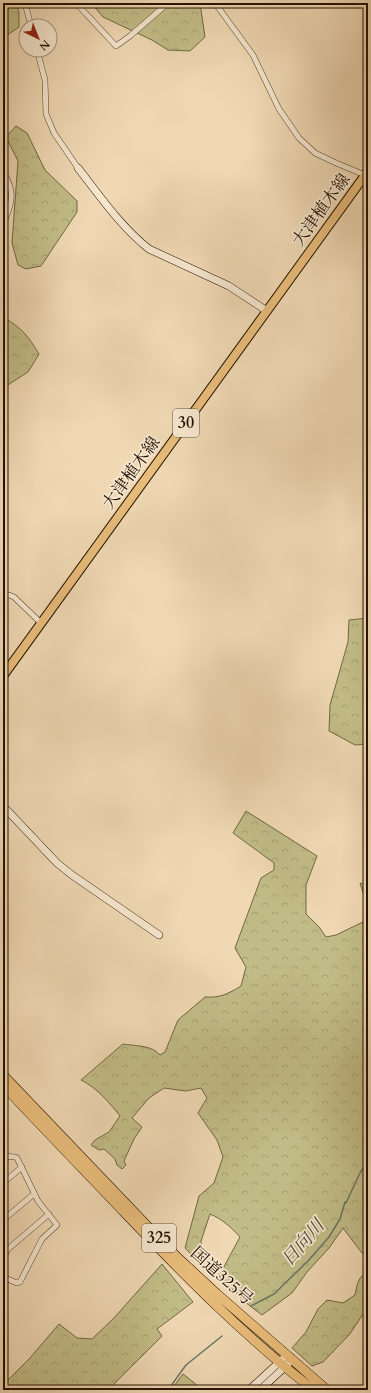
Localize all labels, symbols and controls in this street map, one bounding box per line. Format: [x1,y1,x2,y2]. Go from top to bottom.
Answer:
north arrow [18,18,58,58]
text: N [36,36,53,54]
street label: 大津植木線 [287,169,355,251]
road number: 30 [173,409,199,437]
street label: 大津植木線 [97,432,165,514]
water label: 日向川 [276,1213,331,1272]
road number: 325 [142,1224,176,1252]
street label: 国道325号 [186,1242,258,1310]

